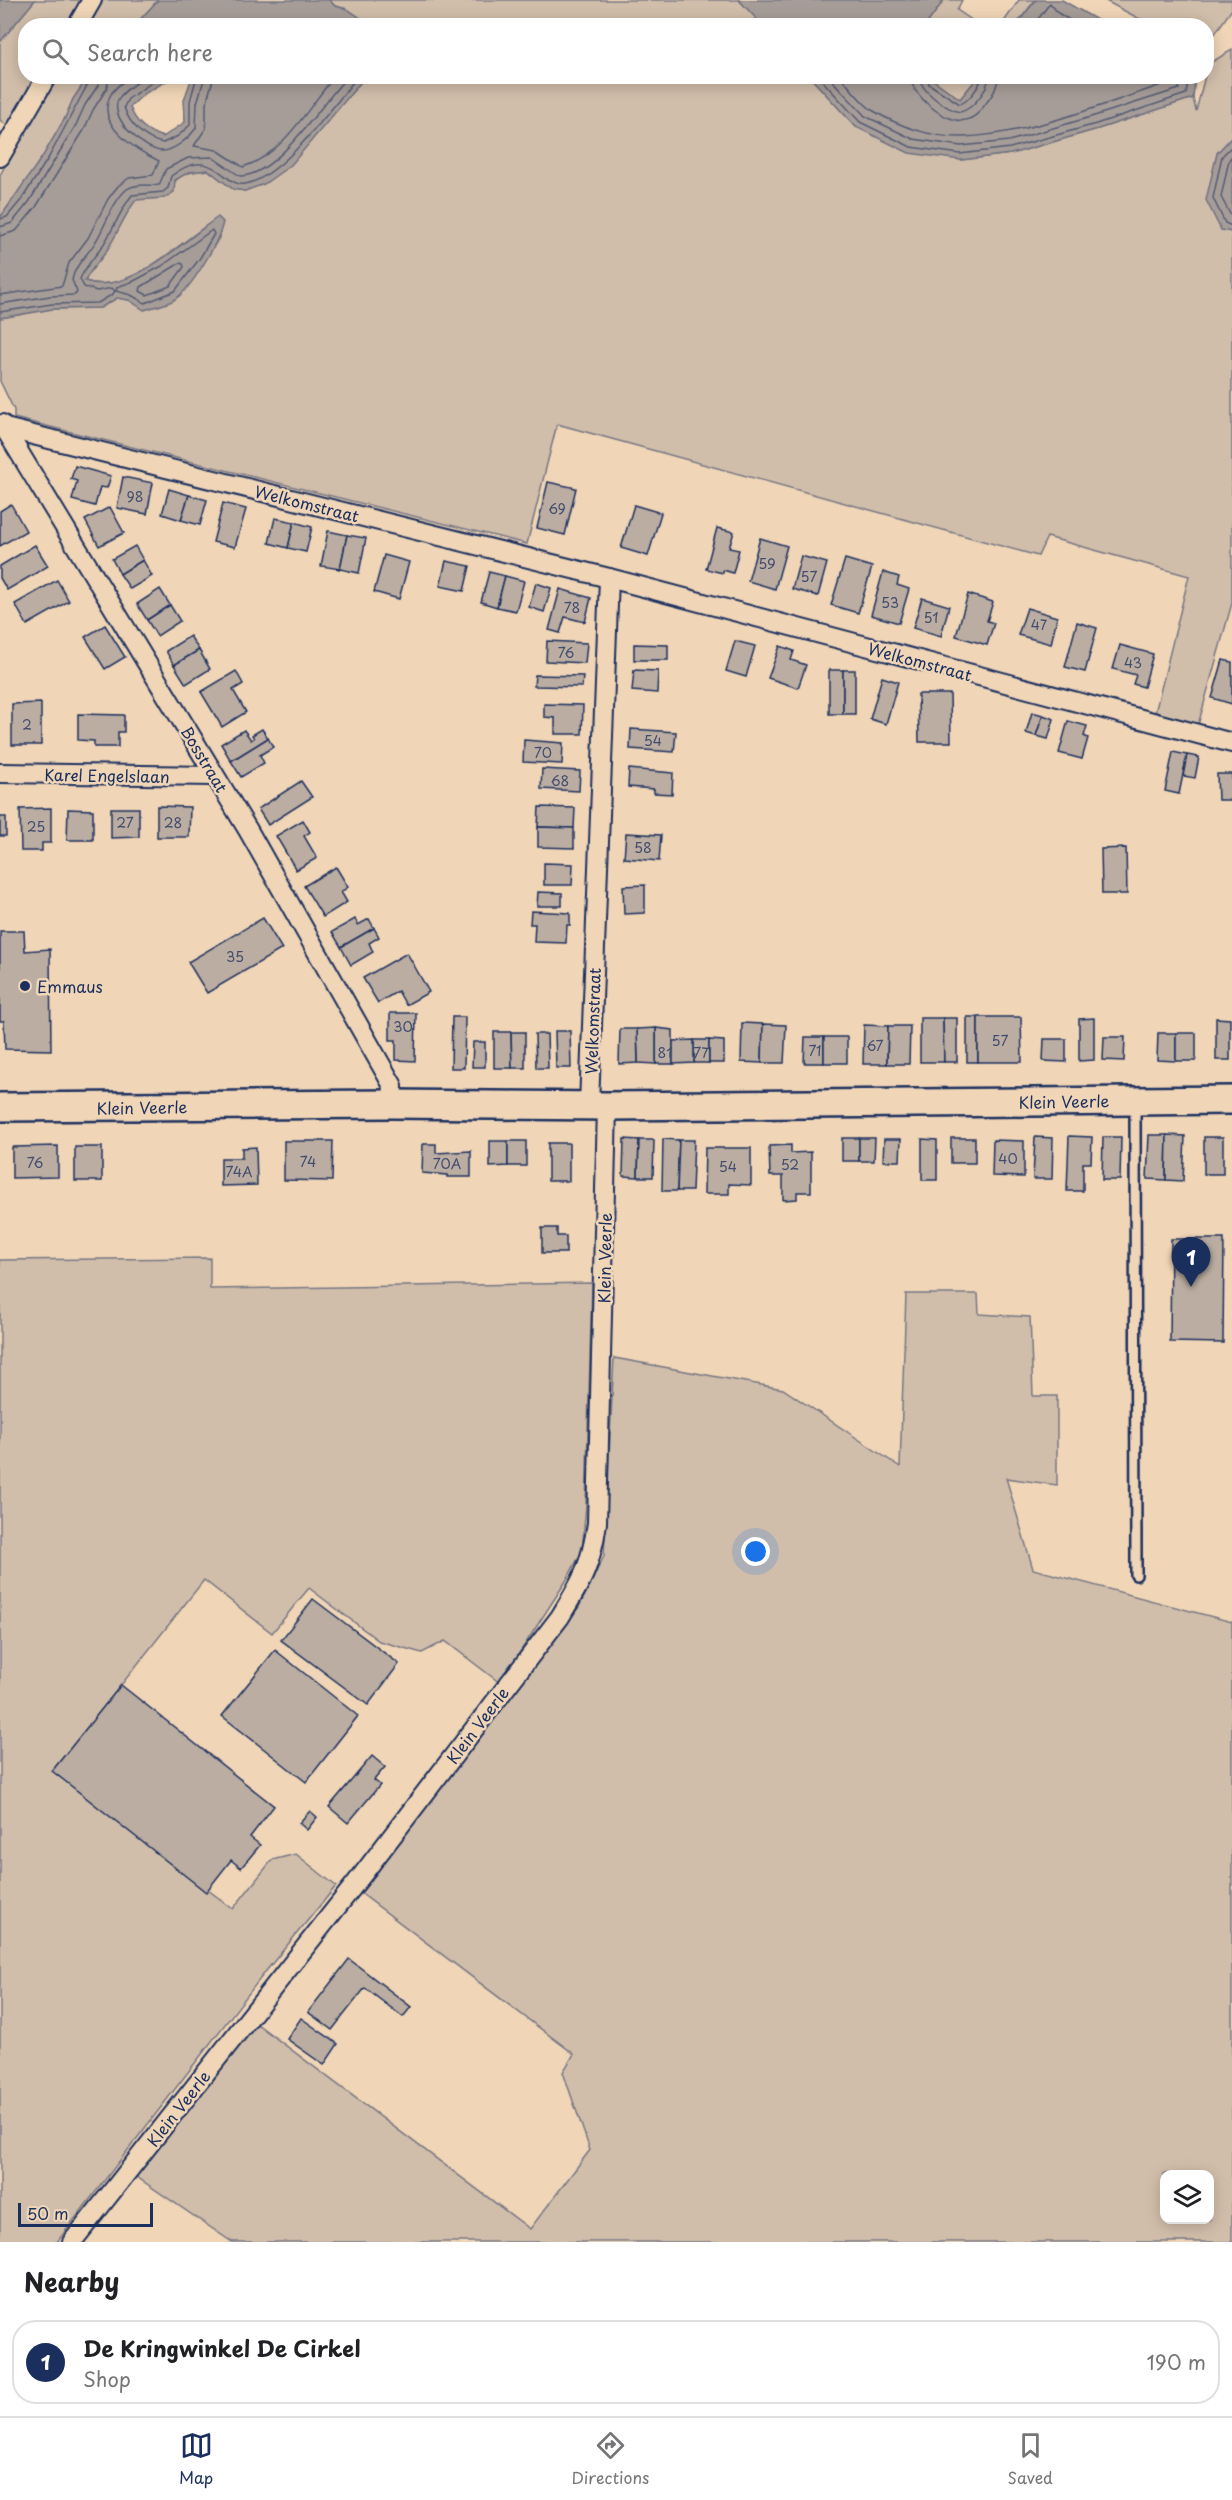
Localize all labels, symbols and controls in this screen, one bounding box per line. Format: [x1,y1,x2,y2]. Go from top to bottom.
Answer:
search box [18,18,1214,84]
icon: search [39,35,72,68]
text: Search here [87,35,213,68]
street label: Welkomstraat [252,478,362,528]
house number: 98 [127,486,143,507]
house number: 69 [548,498,566,519]
house number: 59 [758,553,776,574]
house number: 57 [801,566,817,587]
house number: 53 [881,592,899,613]
house number: 78 [564,597,580,618]
house number: 51 [924,607,938,628]
house number: 47 [1031,614,1048,635]
street label: Welkomstraat [865,636,975,687]
house number: 76 [558,642,575,663]
house number: 43 [1124,652,1142,673]
house number: 2 [22,714,32,735]
street label: Bosstraat [176,721,234,797]
house number: 54 [644,730,662,751]
house number: 70 [534,742,552,763]
street label: Karel Engelslaan [44,762,170,788]
house number: 68 [551,770,569,791]
house number: 27 [116,812,134,833]
house number: 28 [164,812,182,833]
house number: 25 [27,816,45,837]
house number: 58 [634,837,652,858]
house number: 35 [226,946,244,967]
street label: Welkomstraat [578,967,606,1075]
place label: Emmaus [37,974,103,998]
marker: Emmaus [18,979,32,993]
house number: 30 [393,1016,413,1037]
house number: 57 [992,1030,1008,1051]
house number: 67 [866,1035,884,1056]
house number: 71 [808,1040,822,1061]
house number: 81 [658,1042,672,1063]
house number: 77 [693,1042,709,1063]
street label: Klein Veerle [1018,1088,1110,1114]
street label: Klein Veerle [96,1094,188,1120]
house number: 40 [998,1148,1018,1169]
house number: 74 [300,1151,316,1172]
house number: 76 [27,1152,44,1173]
house number: 70A [433,1153,462,1174]
house number: 52 [781,1154,799,1175]
house number: 54 [719,1156,737,1177]
house number: 74A [225,1161,253,1182]
street label: Klein Veerle [591,1212,617,1304]
pin: 1 [1172,1238,1210,1287]
your location [741,1537,770,1566]
street label: Klein Veerle [440,1681,514,1769]
street label: Klein Veerle [141,2065,215,2151]
map controls [1160,2170,1214,2224]
button: layers [1160,2170,1214,2224]
scale bar [18,2200,153,2228]
text: 50 m [27,2201,68,2225]
text: Nearby [24,2262,119,2301]
text: De Kringwinkel De Cirkel [83,2331,360,2364]
text: 1 [41,2347,50,2377]
text: 190 m [1147,2347,1206,2377]
text: Shop [83,2364,131,2394]
tab: Map [179,2429,213,2489]
tab: Directions [571,2429,649,2489]
tab: Saved [1007,2429,1053,2489]

